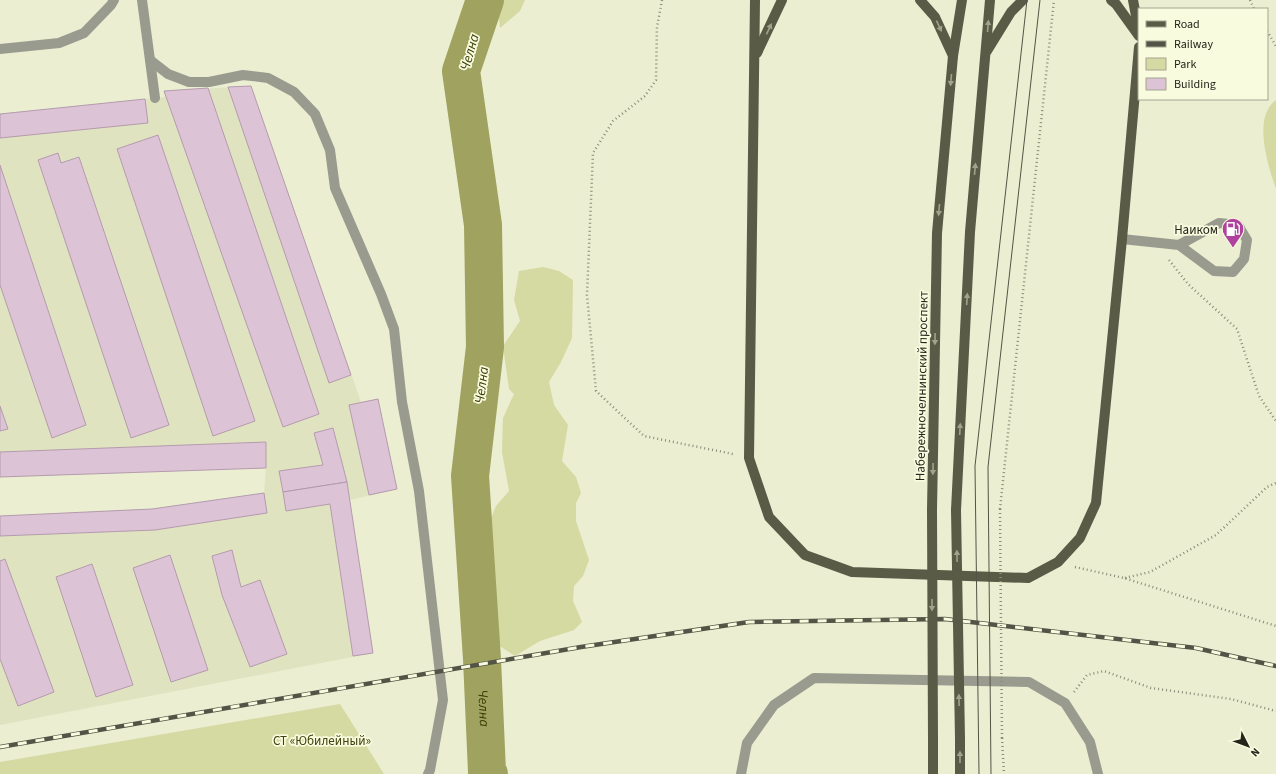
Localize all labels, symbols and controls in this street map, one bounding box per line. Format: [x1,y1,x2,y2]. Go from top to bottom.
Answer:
legend [1138,8,1268,100]
text: Road [1174,16,1200,33]
one-way arrow [984,20,991,32]
one-way arrow [936,21,942,32]
one-way arrow [766,23,772,34]
water label: Челна [455,31,485,73]
text: Railway [1174,36,1213,53]
text: Park [1174,56,1196,73]
one-way arrow [948,74,954,86]
text: Building [1174,76,1216,93]
one-way arrow [972,163,979,175]
one-way arrow [936,204,942,216]
fuel station icon: Наиком [1220,216,1246,249]
place label: Наиком [1174,221,1218,239]
street label: Набережночелнинский проспект [911,291,933,481]
one-way arrow [963,293,970,305]
one-way arrow [932,333,938,346]
water label: Челна [470,365,494,405]
one-way arrow [957,422,963,435]
one-way arrow [929,463,936,475]
one-way arrow [953,550,960,562]
one-way arrow [929,599,935,612]
water label: Челна [472,689,494,728]
one-way arrow [956,693,962,706]
north arrow [1228,726,1268,766]
park label: СТ «Юбилейный» [273,732,371,750]
text: N [1247,745,1263,760]
one-way arrow [957,750,963,763]

